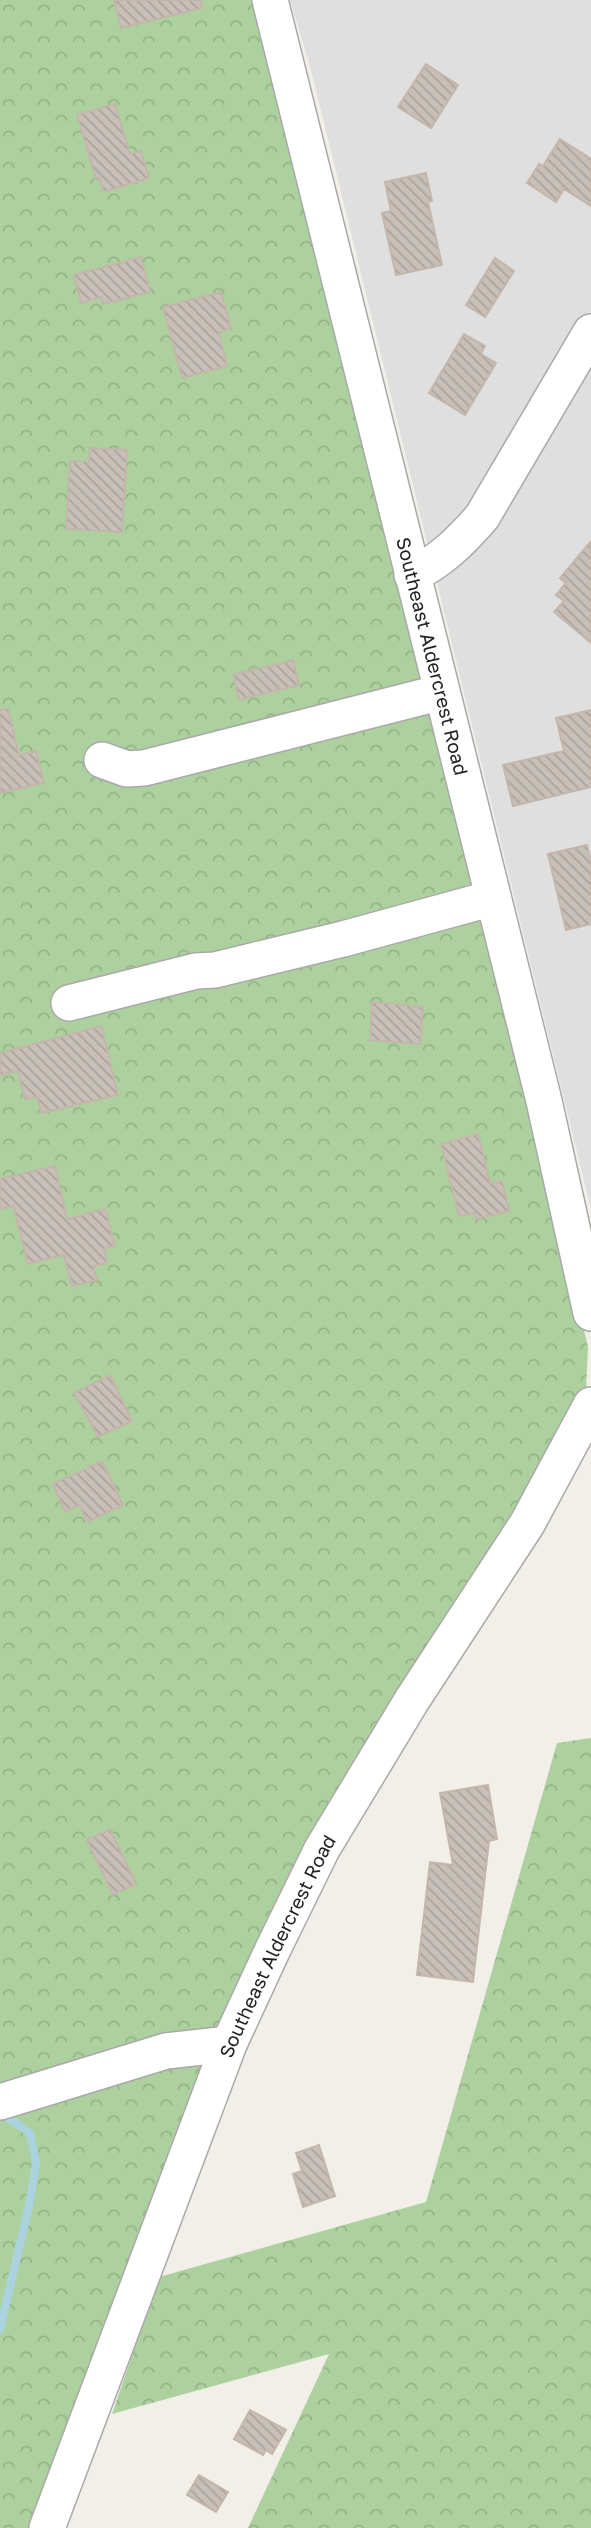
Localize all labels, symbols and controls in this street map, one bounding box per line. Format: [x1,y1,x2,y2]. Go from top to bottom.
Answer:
street label: Southeast Aldercrest Road [393,535,474,777]
street label: Southeast Aldercrest Road [214,1830,340,2061]

